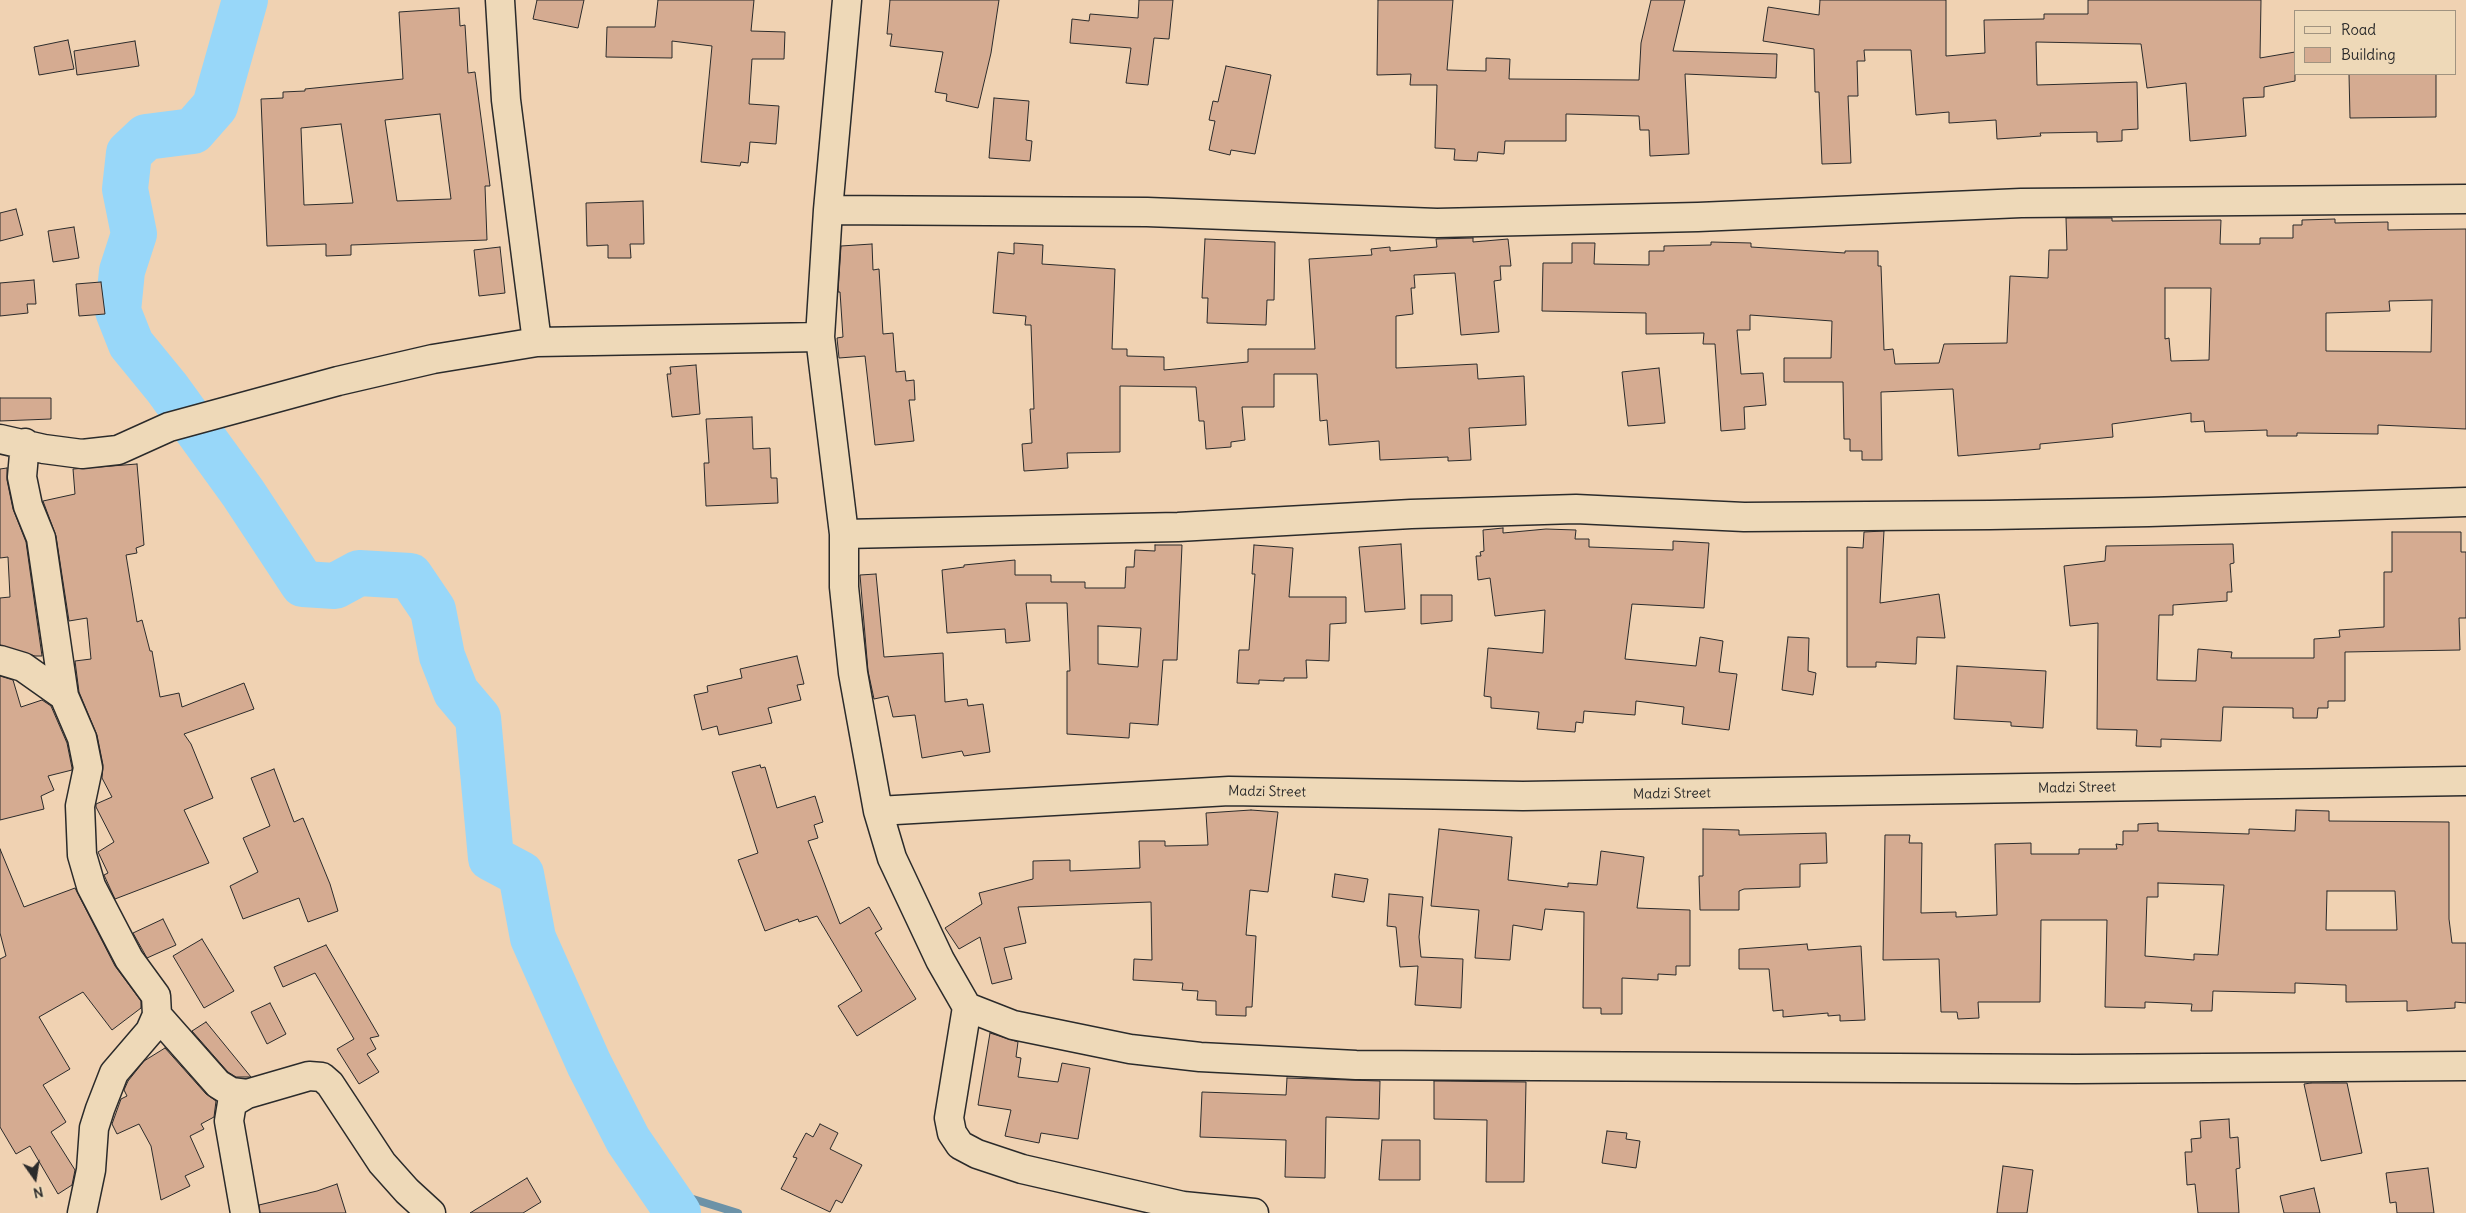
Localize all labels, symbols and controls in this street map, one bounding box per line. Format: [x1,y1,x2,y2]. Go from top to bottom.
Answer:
legend [2294,10,2456,75]
text: Road [2341,20,2376,39]
text: Building [2341,45,2396,64]
street label: Madzi Street [2038,779,2116,797]
street label: Madzi Street [1228,783,1306,801]
street label: Madzi Street [1633,785,1711,803]
north arrow [10,1153,60,1203]
text: N [32,1183,45,1202]

